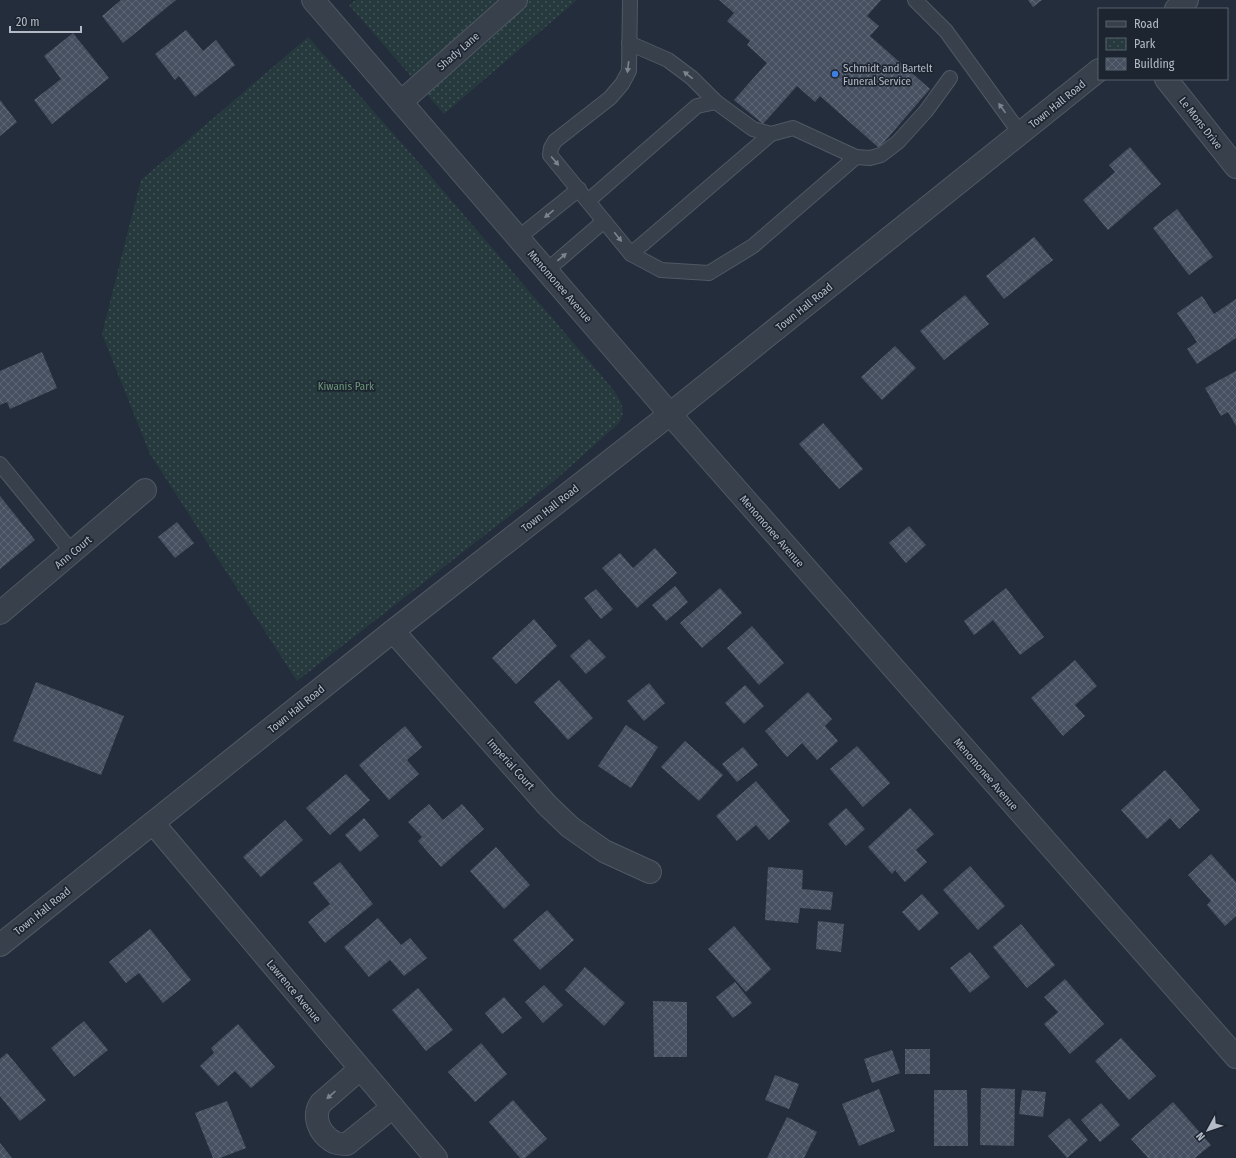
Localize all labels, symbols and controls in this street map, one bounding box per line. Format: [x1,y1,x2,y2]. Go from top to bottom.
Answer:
scale bar [10,8,81,34]
legend [1098,8,1228,80]
text: 20 m [16,15,40,29]
text: Road [1134,17,1159,31]
street label: Shady Lane [435,30,482,73]
text: Park [1134,37,1156,51]
text: Building [1134,57,1175,71]
one-way arrow [625,61,631,73]
place label: Schmidt and Bartelt Funeral Service [843,62,933,88]
marker: Schmidt and Bartelt Funeral Service [830,69,840,79]
one-way arrow [682,70,693,79]
street label: Town Hall Road [1026,78,1088,131]
street label: Le Mons Drive [1176,95,1225,152]
one-way arrow [998,102,1006,113]
one-way arrow [551,156,560,167]
one-way arrow [543,210,554,218]
one-way arrow [613,232,622,243]
street label: Menomonee Avenue [525,248,595,325]
one-way arrow [557,253,567,262]
street label: Town Hall Road [773,281,835,334]
park label: Kiwanis Park [318,380,375,393]
street label: Town Hall Road [519,482,582,535]
street label: Menomonee Avenue [737,493,807,570]
street label: Ann Court [52,533,95,572]
street label: Town Hall Road [265,683,327,736]
street label: Imperial Court [484,736,537,793]
street label: Menomonee Avenue [951,736,1021,813]
street label: Town Hall Road [11,885,73,938]
street label: Lawrence Avenue [264,957,324,1025]
one-way arrow [326,1090,336,1099]
north arrow [1188,1110,1228,1150]
text: N [1194,1129,1208,1143]

